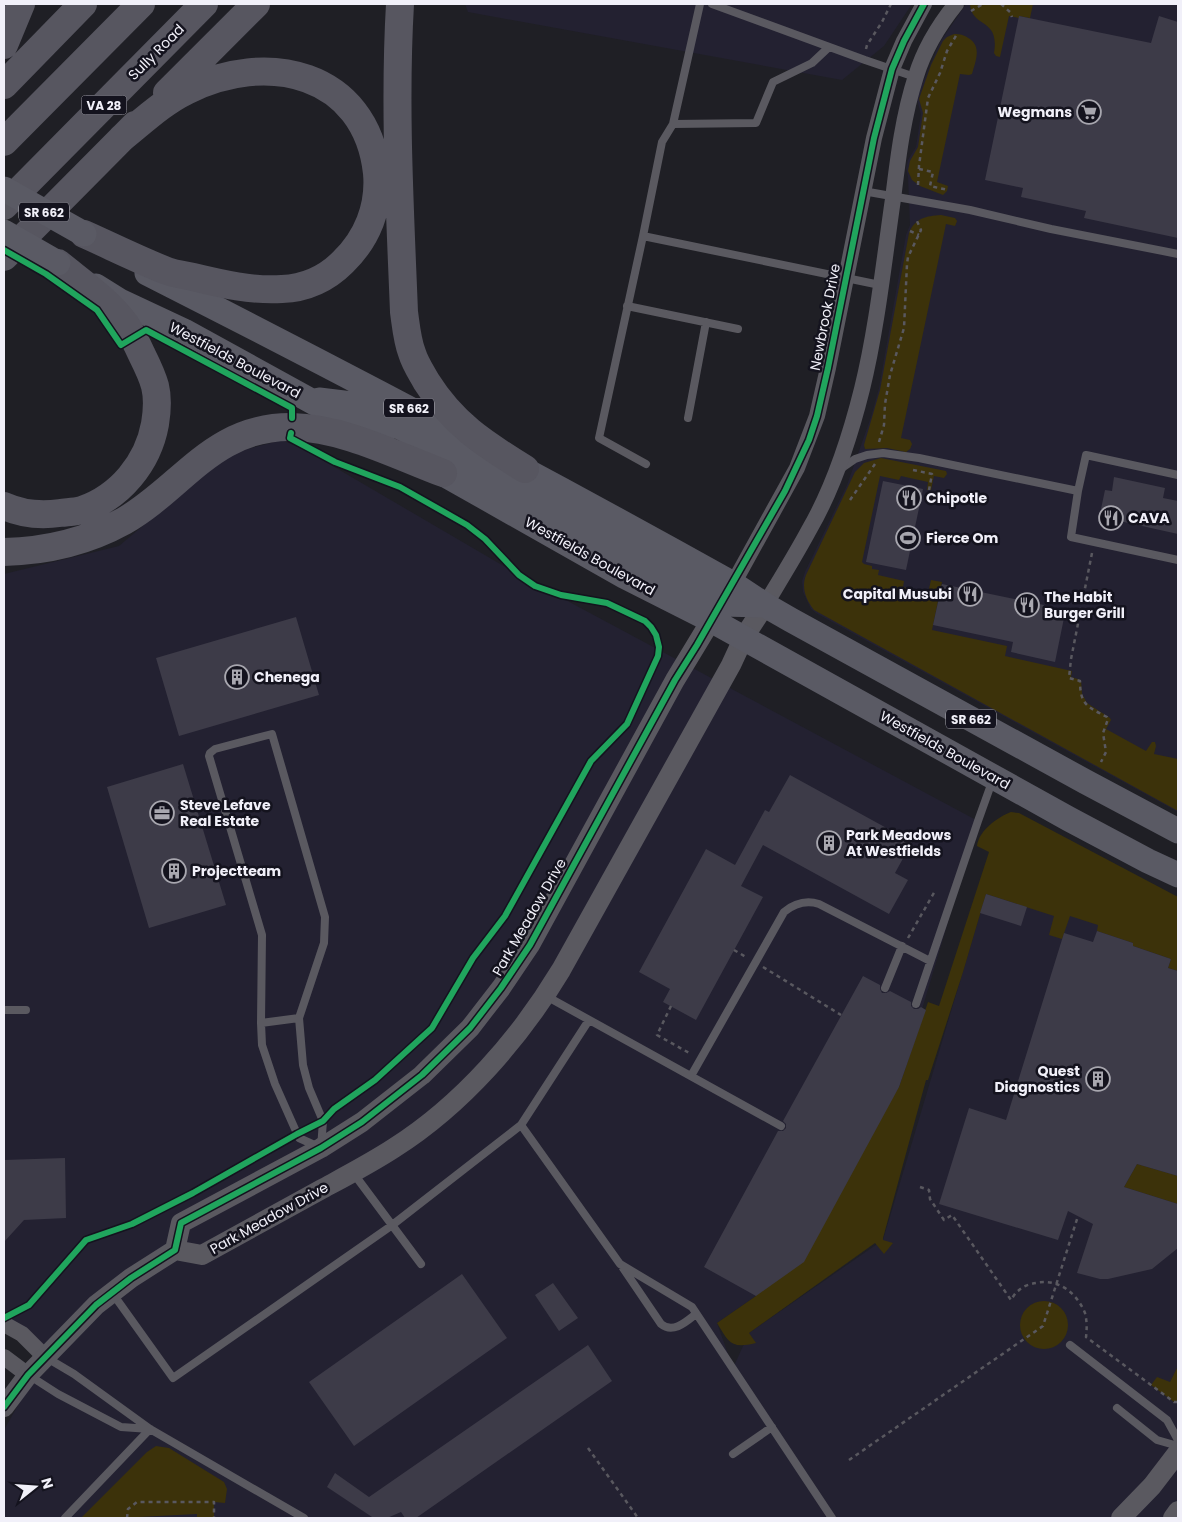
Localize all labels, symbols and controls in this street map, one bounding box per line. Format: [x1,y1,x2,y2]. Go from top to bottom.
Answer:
street label: Sully Road [123,19,189,85]
road number: VA 28 [82,96,126,114]
supermarket icon: Wegmans [1076,99,1102,125]
place label: Wegmans [998,102,1072,122]
road number: SR 662 [19,202,69,222]
street label: Newbrook Drive [805,261,845,372]
street label: Westfields Boulevard [166,317,304,403]
road number: SR 662 [384,398,434,418]
restaurant icon: Chipotle [896,485,922,511]
place label: Chipotle [926,488,987,508]
restaurant icon: CAVA [1098,505,1124,531]
place label: CAVA [1128,508,1170,528]
street label: Westfields Boulevard [521,512,659,600]
sports icon: Fierce Om [895,525,921,551]
place label: Fierce Om [926,528,998,548]
restaurant icon: Capital Musubi [957,581,983,607]
place label: Capital Musubi [843,584,952,604]
place label: The Habit Burger Grill [1044,587,1125,623]
restaurant icon: The Habit Burger Grill [1014,592,1040,618]
building icon: Chenega [224,664,250,690]
place label: Chenega [254,667,320,687]
street label: Westfields Boulevard [876,706,1014,794]
road number: SR 662 [946,710,996,729]
place label: Steve Lefave Real Estate [180,795,271,831]
office icon: Steve Lefave Real Estate [149,800,175,826]
place label: Park Meadows At Westfields [846,825,951,861]
building icon: Park Meadows At Westfields [816,830,842,856]
street label: Park Meadow Drive [487,854,571,979]
building icon: Projectteam [161,858,187,884]
place label: Projectteam [192,861,281,881]
place label: Quest Diagnostics [994,1061,1080,1097]
building icon: Quest Diagnostics [1085,1066,1111,1092]
street label: Park Meadow Drive [206,1177,332,1259]
north arrow [10,1462,60,1512]
text: N [36,1475,59,1491]

